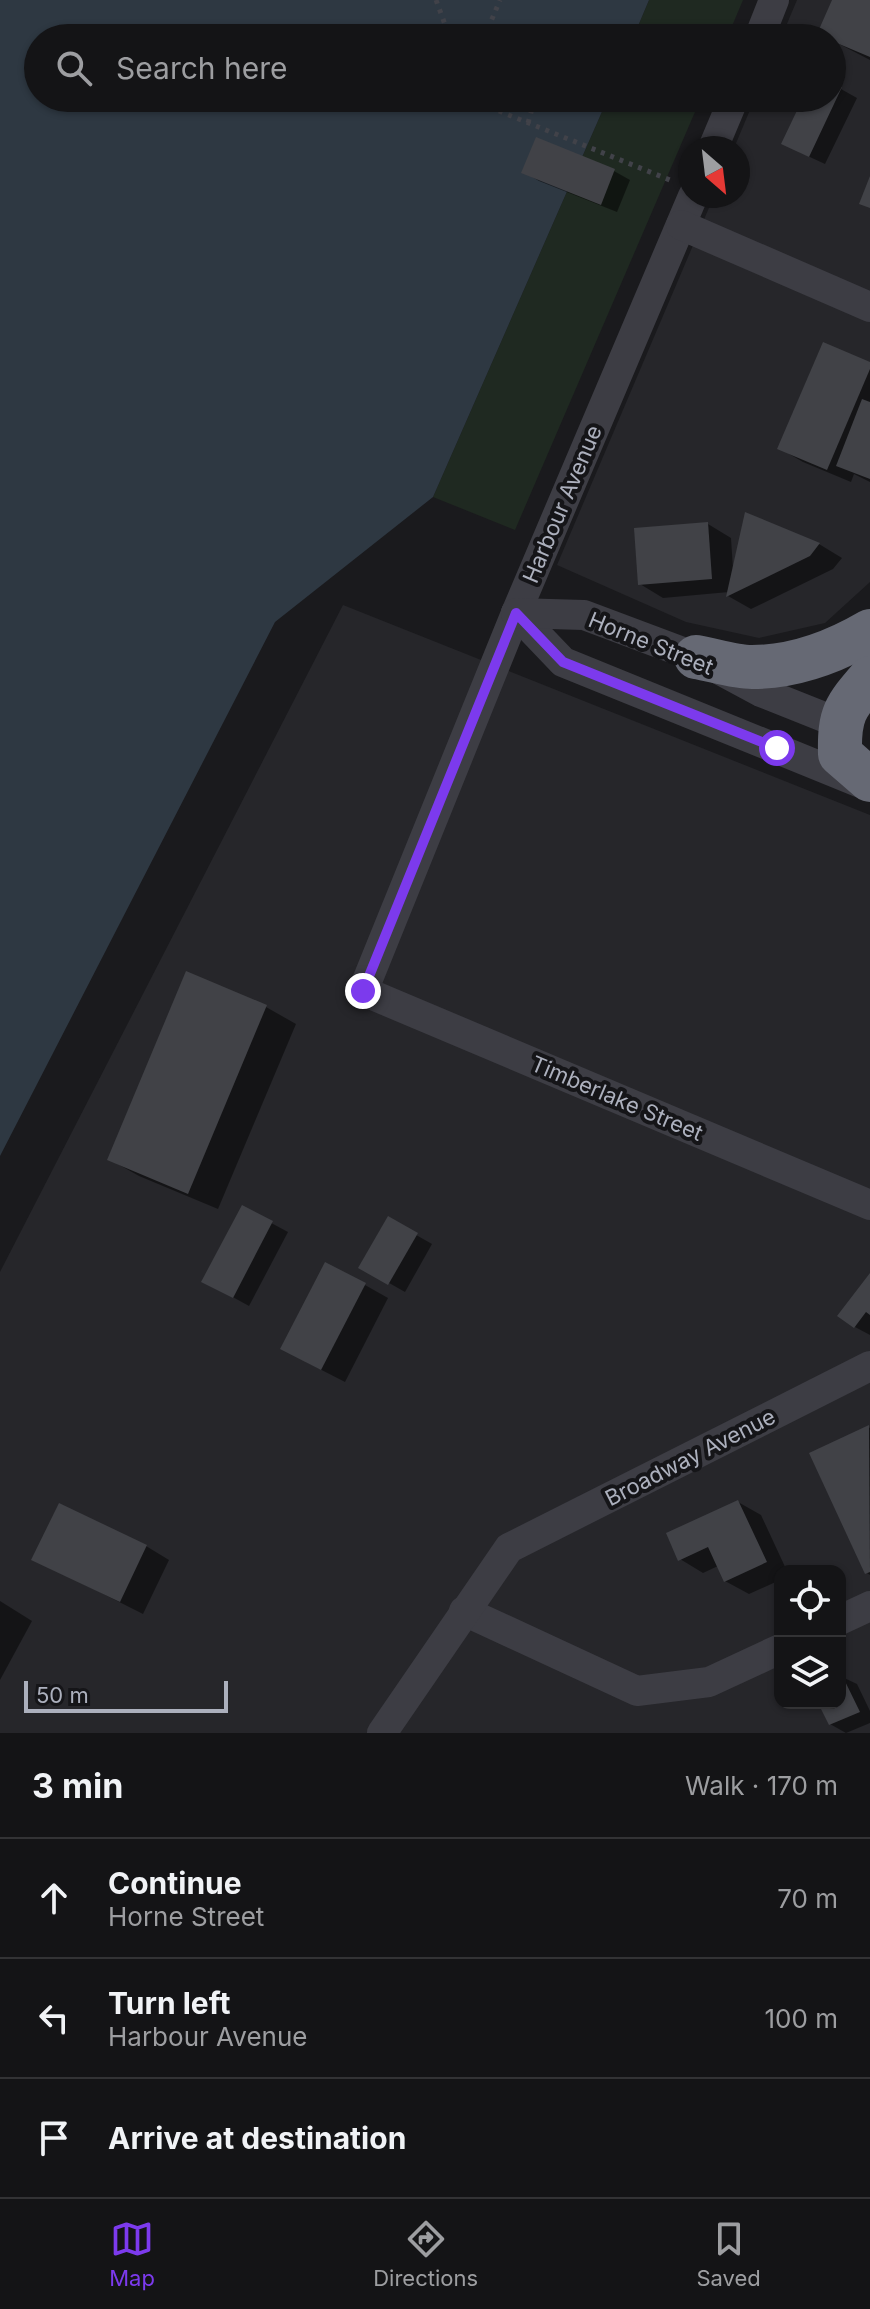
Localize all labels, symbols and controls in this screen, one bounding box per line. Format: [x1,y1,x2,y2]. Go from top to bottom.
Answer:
search box [24,24,846,112]
icon: search [52,46,96,90]
text: Search here [116,50,288,86]
north arrow [678,136,750,208]
street label: Harbour Avenue [517,421,607,587]
street label: Horne Street [585,606,717,680]
route start [759,730,795,766]
route end [345,973,381,1009]
street label: Timberlake Street [527,1050,707,1146]
street label: Broadway Avenue [601,1403,779,1511]
map controls [774,1565,846,1709]
button: locate [774,1565,846,1637]
button: layers [774,1637,846,1709]
scale bar [24,1677,228,1713]
text: 50 m [36,1682,89,1708]
text: 3 min [32,1765,123,1806]
text: Walk · 170 m [685,1770,838,1801]
text: Continue [108,1865,242,1901]
icon: ahead [32,1876,76,1920]
text: 70 m [777,1883,838,1914]
text: Horne Street [108,1901,264,1932]
text: Turn left [108,1985,230,2021]
icon: left [32,1996,76,2040]
text: 100 m [765,2003,838,2034]
text: Harbour Avenue [108,2021,307,2052]
icon: arrive [32,2116,76,2160]
text: Arrive at destination [108,2120,406,2156]
tab: Map [109,2217,155,2291]
tab: Directions [373,2217,478,2291]
tab: Saved [696,2217,761,2291]

